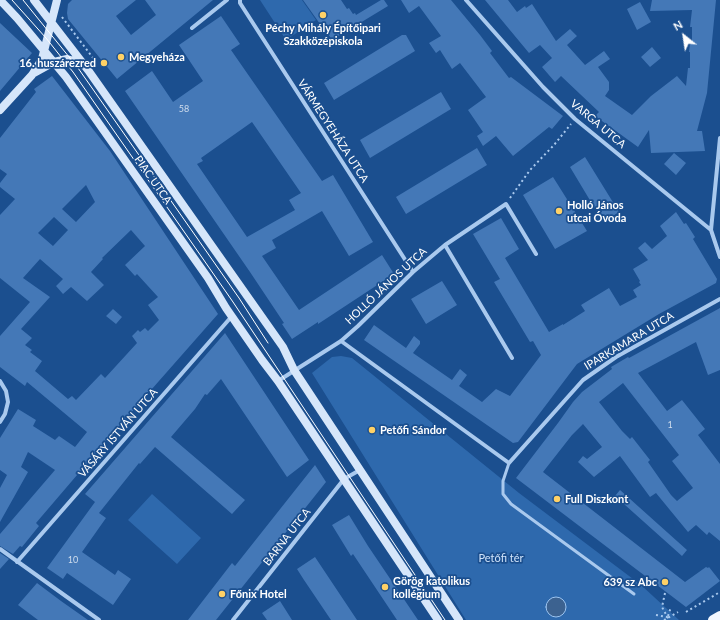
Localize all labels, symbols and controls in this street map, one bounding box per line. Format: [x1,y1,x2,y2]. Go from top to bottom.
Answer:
marker: Péchy Mihály Építőipari Szakközépiskola [318,10,328,20]
north arrow [664,16,704,56]
text: N [671,17,685,33]
place label: Péchy Mihály Építőipari Szakközépiskola [265,21,381,47]
place label: Megyeháza [129,50,185,64]
marker: Megyeháza [116,52,126,62]
place label: 16. huszárezred [19,56,96,70]
marker: 16. huszárezred [99,58,109,68]
street label: VÁRMEGYEHÁZA UTCA [295,77,371,185]
street label: VARGA UTCA [568,97,628,151]
house number: 58 [179,104,189,114]
street label: PIAC UTCA [131,153,175,207]
place label: Holló János utcai Óvoda [567,198,626,224]
marker: Holló János utcai Óvoda [554,206,564,216]
street label: HOLLÓ JÁNOS UTCA [342,245,430,327]
street label: IPARKAMARA UTCA [582,309,676,373]
street label: VÁSÁRY ISTVÁN UTCA [76,386,160,480]
house number: 1 [667,420,673,430]
place label: Petőfi Sándor [380,423,446,437]
marker: Petőfi Sándor [367,425,377,435]
place label: Full Diszkont [565,492,628,506]
marker: Full Diszkont [552,494,562,504]
street label: BARNA UTCA [261,506,313,568]
park label: Petőfi tér [479,551,523,565]
house number: 10 [68,555,78,565]
place label: Görög katolikus kollégium [393,574,470,600]
place label: 639 sz Abc [603,575,657,589]
marker: 639 sz Abc [660,577,670,587]
marker: Görög katolikus kollégium [380,582,390,592]
place label: Főnix Hotel [230,587,287,601]
marker: Főnix Hotel [217,589,227,599]

